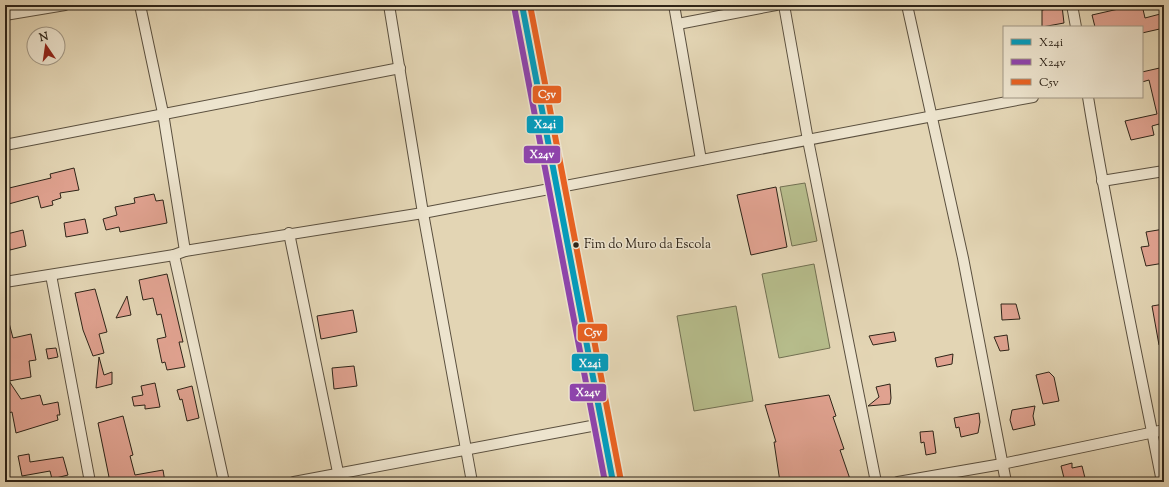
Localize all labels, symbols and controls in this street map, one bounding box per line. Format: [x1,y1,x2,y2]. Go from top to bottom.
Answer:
north arrow [26,26,66,66]
legend [1003,26,1143,98]
text: N [37,28,50,46]
text: X24i [1039,34,1064,52]
text: X24v [1039,54,1067,72]
text: C5v [1039,74,1060,92]
line badge: C5v [532,85,562,104]
text: C5v [538,87,556,103]
line badge: X24i [526,115,564,134]
text: X24i [533,117,557,133]
line badge: X24v [523,145,561,164]
text: X24v [529,147,555,163]
place label: Fim do Muro da Escola [584,236,711,254]
marker: Fim do Muro da Escola [571,240,581,250]
line badge: C5v [577,323,608,342]
text: C5v [584,325,602,341]
line badge: X24i [571,353,609,372]
text: X24i [578,356,602,372]
line badge: X24v [569,383,607,402]
text: X24v [575,385,601,401]

